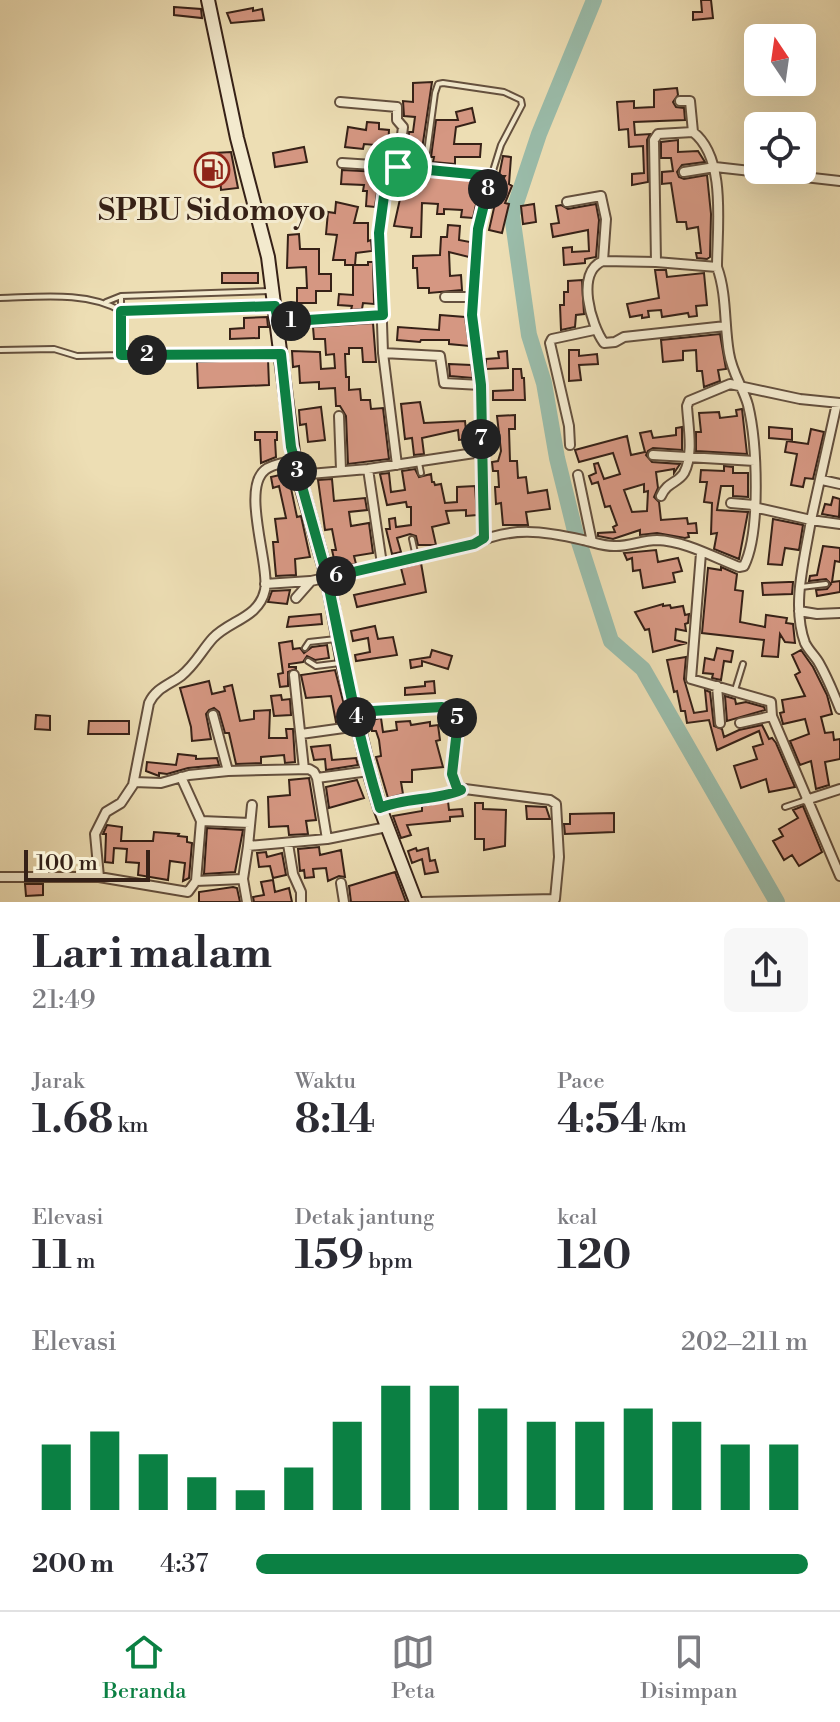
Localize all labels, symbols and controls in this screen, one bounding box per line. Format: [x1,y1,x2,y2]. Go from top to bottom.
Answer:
north arrow [744,24,816,96]
map controls [744,24,816,184]
button: locate [744,112,816,184]
pin [364,133,432,201]
icon: arrive [376,145,420,189]
fuel station icon: SPBU Sidomoyo [193,151,231,189]
pin: 8 [468,169,508,209]
text: 8 [481,175,495,202]
place label: SPBU Sidomoyo [98,192,326,230]
pin: 1 [271,301,311,341]
text: 1 [286,307,296,334]
pin: 2 [127,335,167,375]
text: 2 [140,341,154,368]
pin: 7 [461,419,501,459]
text: 7 [475,425,487,452]
pin: 3 [277,451,317,491]
text: 3 [290,457,304,484]
pin: 6 [316,556,356,596]
text: 6 [329,562,343,589]
pin: 4 [336,697,376,737]
pin: 5 [437,698,477,738]
text: 4 [349,703,363,730]
text: 5 [450,704,464,731]
scale bar [24,846,150,882]
text: 100 m [36,850,98,877]
text: Lari malam [32,926,272,981]
button: share [724,928,808,1012]
text: 21:49 [32,984,95,1016]
text: Jarak [32,1068,85,1095]
text: Waktu [295,1068,356,1095]
text: Pace [557,1068,605,1095]
text: 1.68 [32,1095,113,1145]
text: 8:14 [295,1095,375,1145]
text: 4:54 [557,1095,647,1145]
text: km [113,1112,148,1139]
text: /km [647,1112,687,1139]
text: Elevasi [32,1204,104,1231]
text: Detak jantung [295,1204,435,1231]
text: kcal [557,1204,597,1231]
text: 11 [32,1231,72,1281]
text: 159 [295,1231,364,1281]
text: 120 [557,1231,631,1281]
text: m [72,1248,96,1275]
text: bpm [364,1248,413,1275]
text: Elevasi [32,1326,117,1358]
text: 202–211 m [681,1326,808,1358]
text: 200 m [32,1548,114,1580]
text: 4:37 [160,1548,208,1580]
tab: Beranda [102,1630,186,1705]
tab: Peta [391,1630,435,1705]
tab: Disimpan [640,1630,738,1705]

